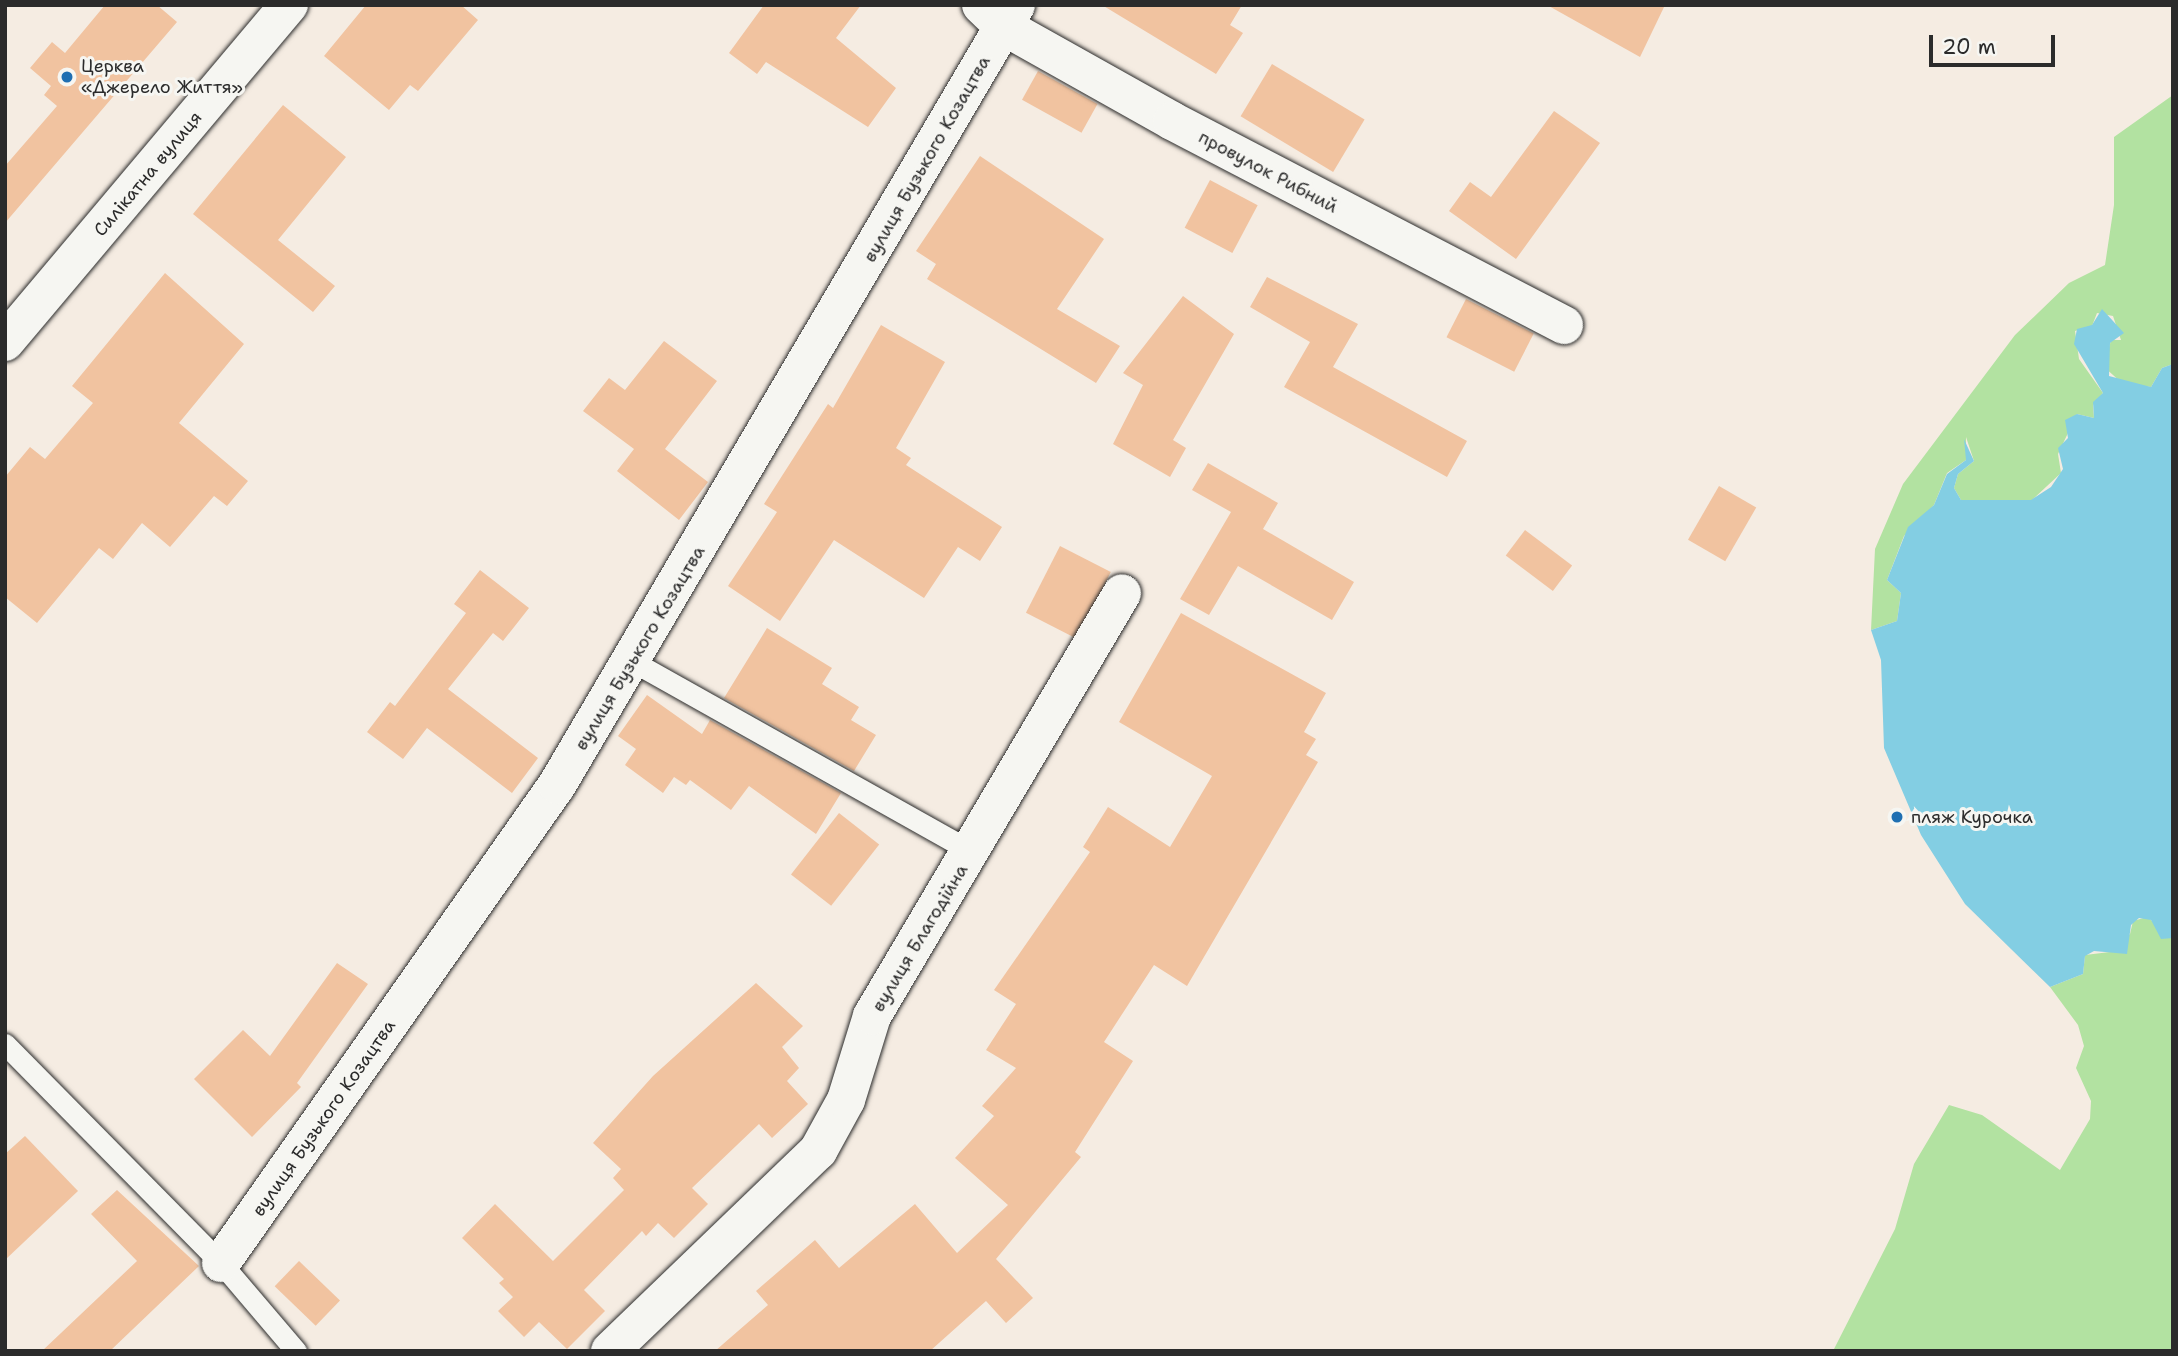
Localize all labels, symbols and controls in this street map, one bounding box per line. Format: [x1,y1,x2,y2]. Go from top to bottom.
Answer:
scale bar [1933,21,2059,65]
text: 20 m [1942,33,1996,61]
street label: вулиця Бузького Козацтва [859,52,995,266]
place label: Церква «Джерело Життя» [81,56,243,98]
marker: Церква «Джерело Життя» [59,69,75,85]
street label: Силікатна вулиця [89,107,207,241]
street label: провулок Рибний [1195,126,1341,218]
street label: вулиця Бузького Козацтва [570,542,710,754]
place label: пляж Курочка [1911,806,2033,828]
marker: пляж Курочка [1889,809,1905,825]
street label: вулиця Благодійна [867,860,973,1016]
street label: вулиця Бузького Козацтва [248,1016,400,1220]

